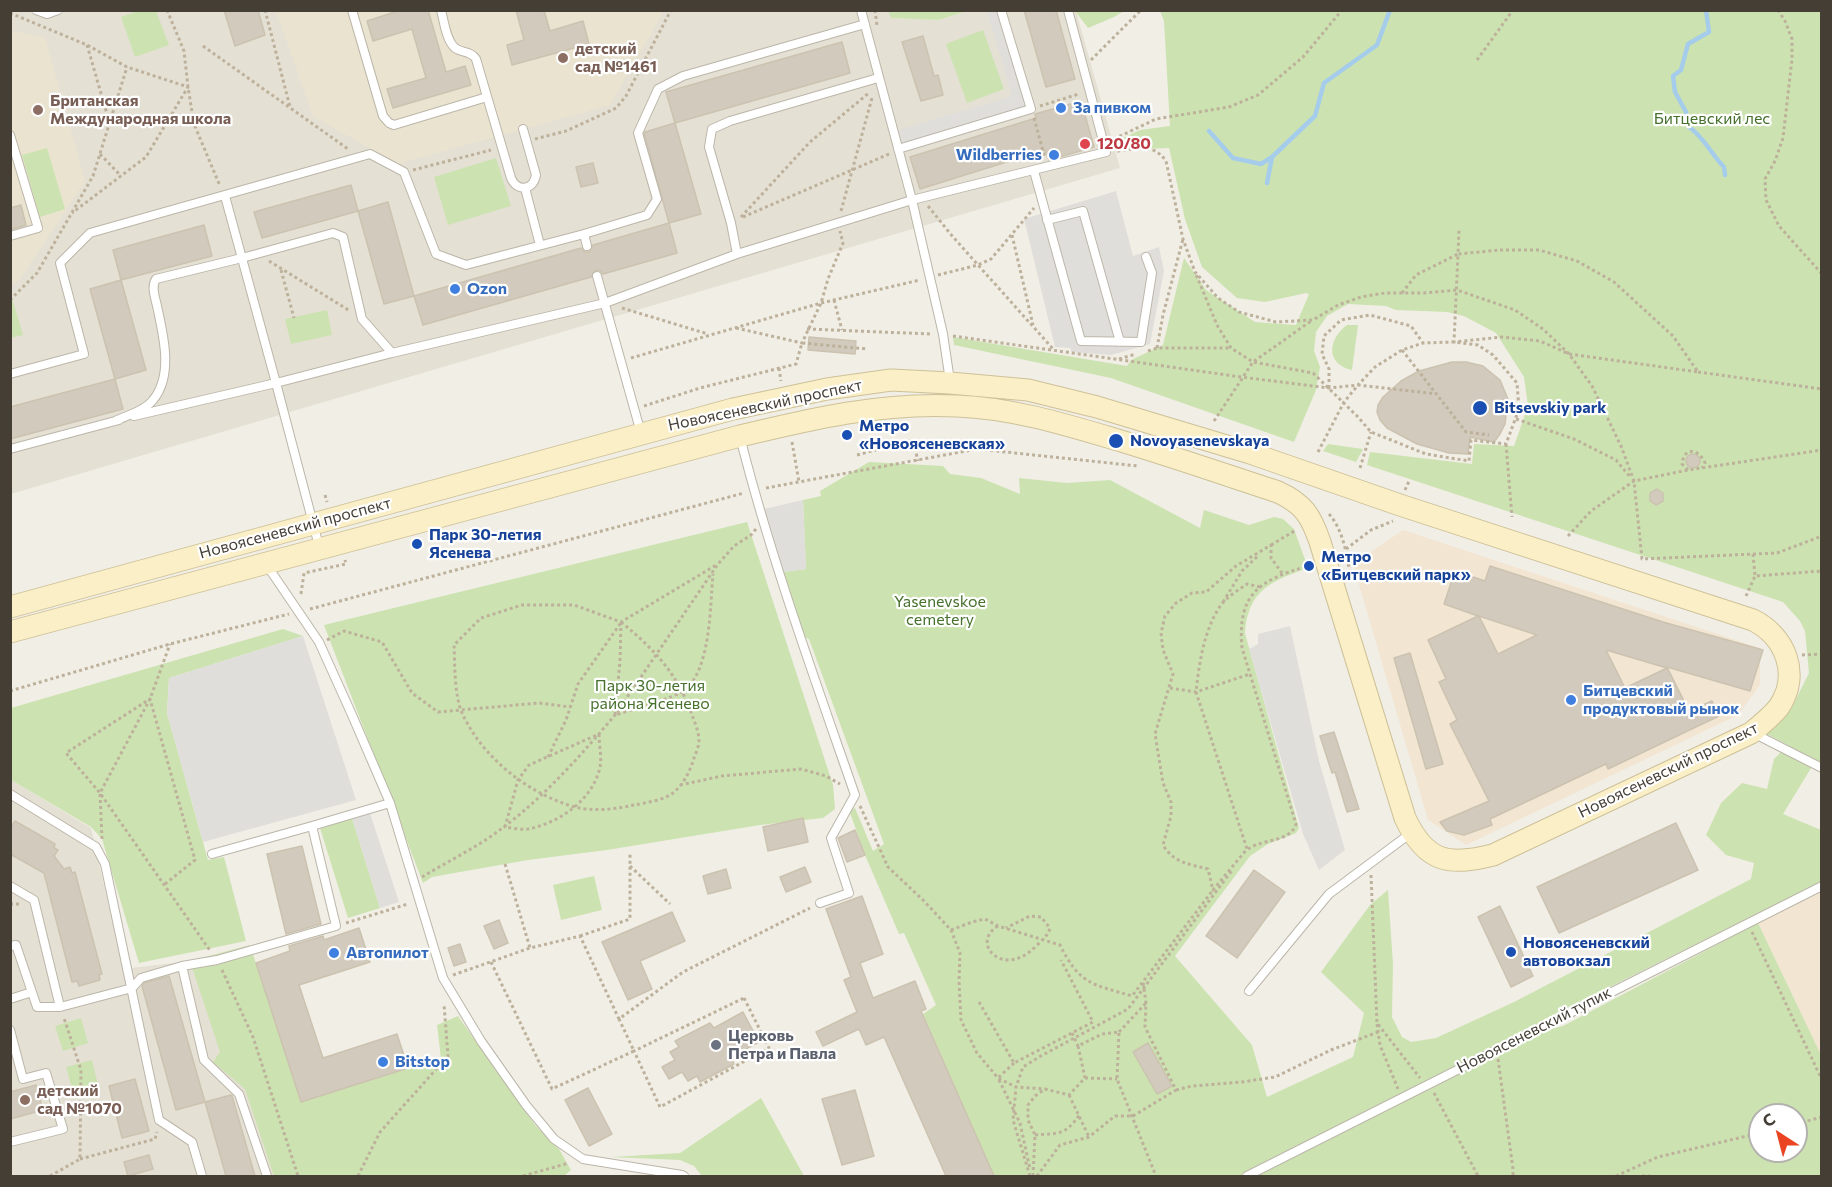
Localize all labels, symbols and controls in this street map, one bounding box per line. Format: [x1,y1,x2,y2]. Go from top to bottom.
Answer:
place label: детский сад №1461 [575,39,657,77]
marker: детский сад №1461 [556,51,570,65]
place label: Британская Международная школа [50,91,231,129]
place label: За пивком [1073,98,1151,118]
marker: За пивком [1054,101,1068,115]
marker: Британская Международная школа [31,103,45,117]
park label: Битцевский лес [1654,109,1770,129]
place label: 120/80 [1097,134,1151,154]
marker: 120/80 [1078,137,1092,151]
place label: Wildberries [956,145,1042,165]
marker: Wildberries [1047,148,1061,162]
place label: Ozon [467,279,507,299]
marker: Ozon [448,282,462,296]
street label: Новоясеневский проспект [666,375,864,435]
place label: Bitsevskiy park [1494,398,1607,418]
marker: Bitsevskiy park [1471,399,1489,417]
place label: Метро «Новоясеневская» [859,416,1005,454]
marker: Метро «Новоясеневская» [840,428,854,442]
place label: Novoyasenevskaya [1130,431,1270,451]
marker: Novoyasenevskaya [1107,432,1125,450]
street label: Новоясеневский проспект [197,493,393,563]
place label: Парк 30-летия Ясенева [429,525,541,563]
marker: Парк 30-летия Ясенева [410,537,424,551]
place label: Метро «Битцевский парк» [1321,547,1471,585]
marker: Метро «Битцевский парк» [1302,559,1316,573]
park label: Yasenevskoe cemetery [894,592,986,630]
park label: Парк 30-летия района Ясенево [590,676,710,714]
place label: Битцевский продуктовый рынок [1583,681,1739,719]
marker: Битцевский продуктовый рынок [1564,693,1578,707]
street label: Новоясеневский проспект [1575,718,1761,822]
place label: Новоясеневский автовокзал [1523,933,1650,971]
place label: Автопилот [346,943,429,963]
marker: Новоясеневский автовокзал [1504,945,1518,959]
marker: Автопилот [327,946,341,960]
street label: Новоясеневский тупик [1453,983,1615,1077]
place label: Церковь Петра и Павла [728,1026,836,1064]
marker: Церковь Петра и Павла [709,1038,723,1052]
place label: Bitstop [395,1052,450,1072]
marker: Bitstop [376,1055,390,1069]
place label: детский сад №1070 [37,1081,122,1119]
marker: детский сад №1070 [18,1093,32,1107]
north arrow [1748,1103,1808,1163]
text: С [1758,1109,1778,1131]

